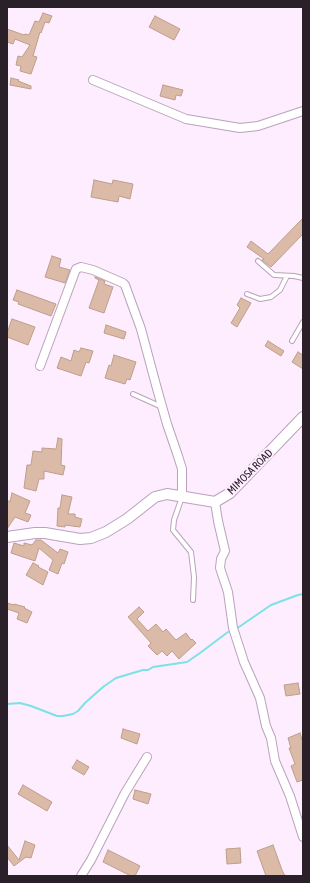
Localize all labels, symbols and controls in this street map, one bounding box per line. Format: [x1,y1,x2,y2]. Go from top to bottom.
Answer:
street label: MIMOSA ROAD [225,447,275,497]

